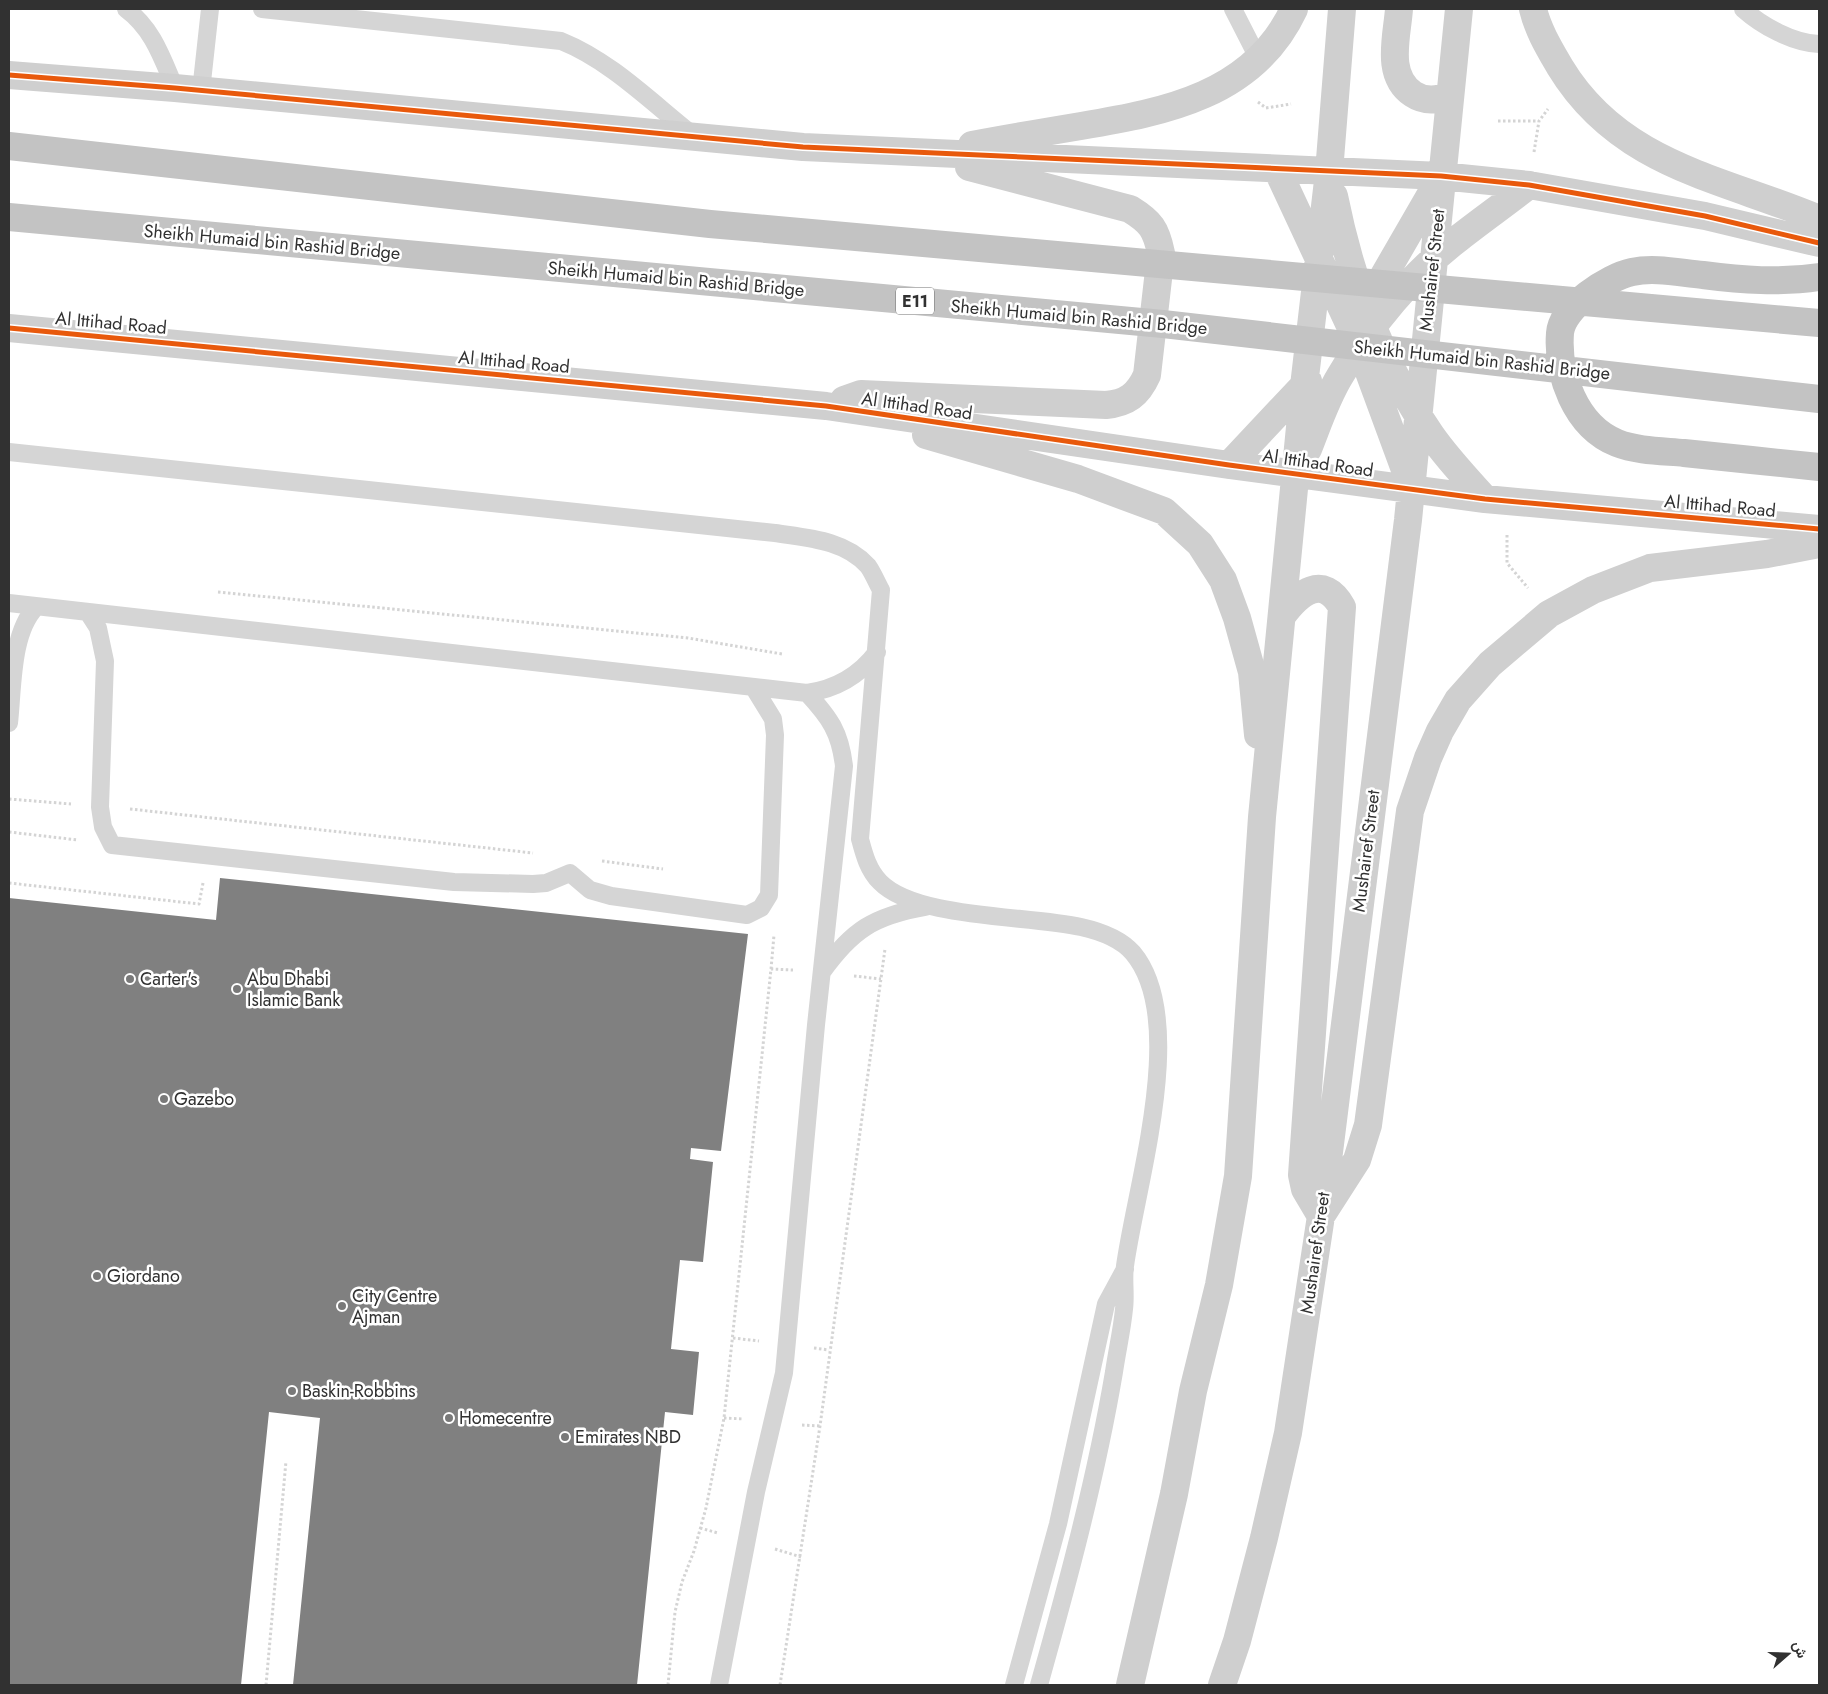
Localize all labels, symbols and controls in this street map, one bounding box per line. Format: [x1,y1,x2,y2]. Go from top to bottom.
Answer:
street label: Mushairef Street [1413,207,1451,332]
street label: Sheikh Humaid bin Rashid Bridge [143,218,401,266]
street label: Sheikh Humaid bin Rashid Bridge [547,255,805,303]
road number: E11 [896,288,934,314]
street label: Sheikh Humaid bin Rashid Bridge [950,293,1208,341]
street label: Al Ittihad Road [54,305,168,341]
street label: Sheikh Humaid bin Rashid Bridge [1353,334,1611,386]
street label: Al Ittihad Road [457,344,571,380]
street label: Al Ittihad Road [860,385,974,427]
street label: Al Ittihad Road [1261,442,1375,484]
street label: Al Ittihad Road [1663,488,1777,524]
street label: Mushairef Street [1346,788,1386,914]
place label: Carter's [140,966,198,992]
place label: Abu Dhabi Islamic Bank [247,966,340,1013]
marker: Carter's [124,973,136,985]
marker: Abu Dhabi Islamic Bank [231,983,243,995]
place label: Gazebo [174,1086,234,1112]
marker: Gazebo [158,1093,170,1105]
street label: Mushairef Street [1294,1190,1337,1316]
place label: Giordano [107,1263,180,1289]
marker: Giordano [91,1270,103,1282]
place label: City Centre Ajman [352,1283,437,1330]
marker: City Centre Ajman [336,1300,348,1312]
place label: Baskin-Robbins [302,1378,416,1404]
marker: Baskin-Robbins [286,1385,298,1397]
place label: Homecentre [459,1405,552,1431]
marker: Homecentre [443,1412,455,1424]
place label: Emirates NBD [575,1424,681,1450]
marker: Emirates NBD [559,1431,571,1443]
north arrow [1763,1629,1813,1679]
text: ش [1788,1638,1813,1661]

